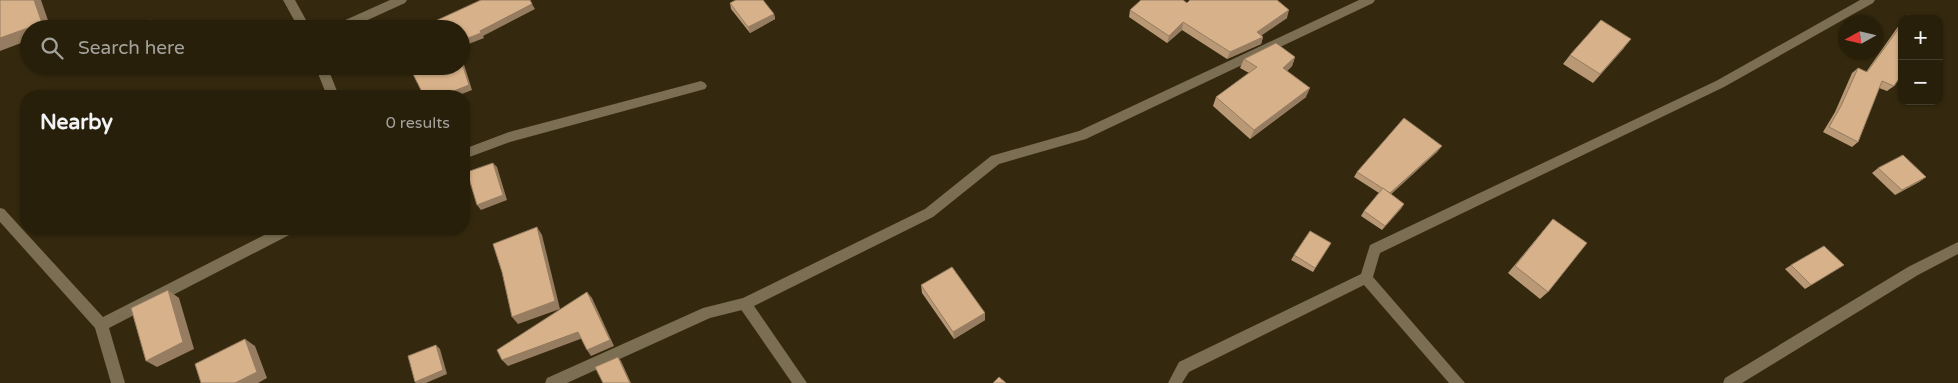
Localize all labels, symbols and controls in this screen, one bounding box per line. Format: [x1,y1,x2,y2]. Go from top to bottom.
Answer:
north arrow [1838,15,1883,60]
map controls [1898,15,1943,105]
button: + [1898,15,1943,60]
search box [20,20,470,75]
icon: search [38,34,66,62]
text: Search here [78,37,185,59]
button: − [1898,60,1943,105]
text: Nearby [40,110,113,135]
text: 0 results [386,113,450,133]

